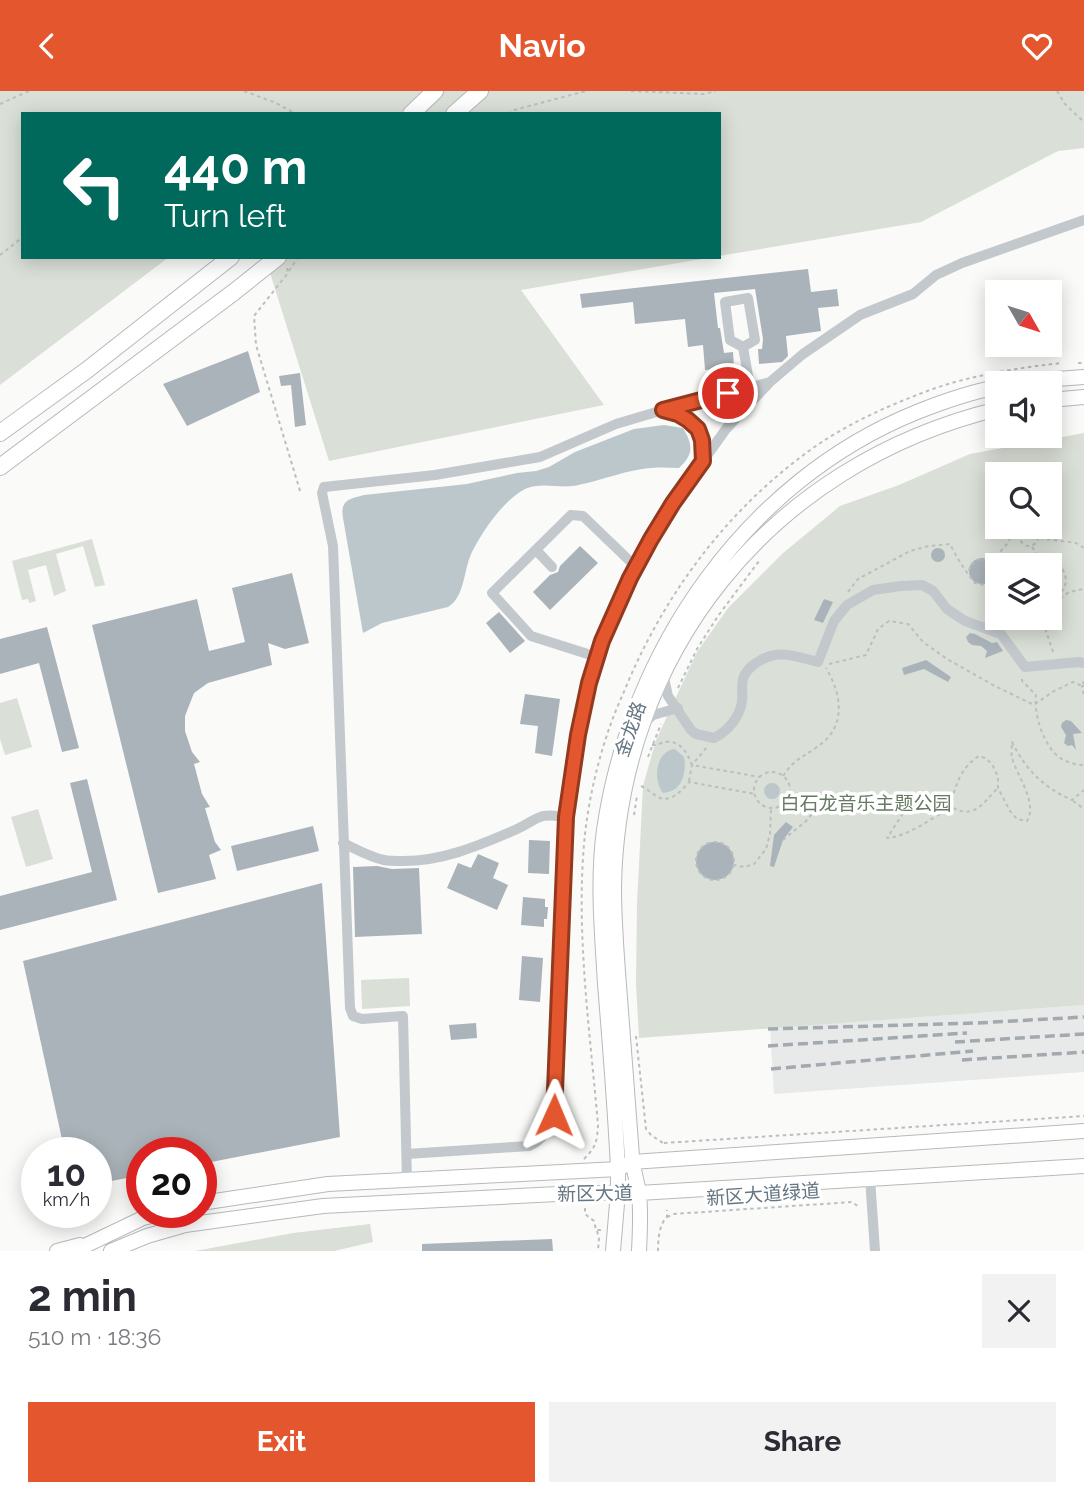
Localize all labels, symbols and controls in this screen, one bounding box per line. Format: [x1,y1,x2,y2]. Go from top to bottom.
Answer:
icon: back [28,27,66,65]
text: Navio [498,27,586,64]
icon: heart [1018,27,1056,65]
text: 440 m [164,138,307,195]
icon: left [49,140,140,231]
text: Turn left [164,197,286,234]
north arrow [985,280,1062,357]
map controls [985,280,1062,630]
pin [698,363,758,423]
button: sound [985,371,1062,448]
icon: arrive [709,374,747,412]
button: search [985,462,1062,539]
button: layers [985,553,1062,630]
street label: 金龙路 [610,698,650,760]
park label: 白石龙音乐主题公园 [780,792,952,814]
position arrow [517,1078,591,1152]
speed limit sign: 20 [126,1137,217,1228]
text: 10 [47,1153,86,1194]
street label: 新区大道绿道 [705,1179,821,1209]
street label: 新区大道 [557,1181,633,1205]
text: km/h [43,1189,90,1210]
text: 2 min [28,1272,137,1321]
button: close [982,1274,1056,1348]
text: 510 m · 18:36 [28,1323,162,1350]
button: Exit [28,1402,535,1482]
button: Share [549,1402,1056,1482]

